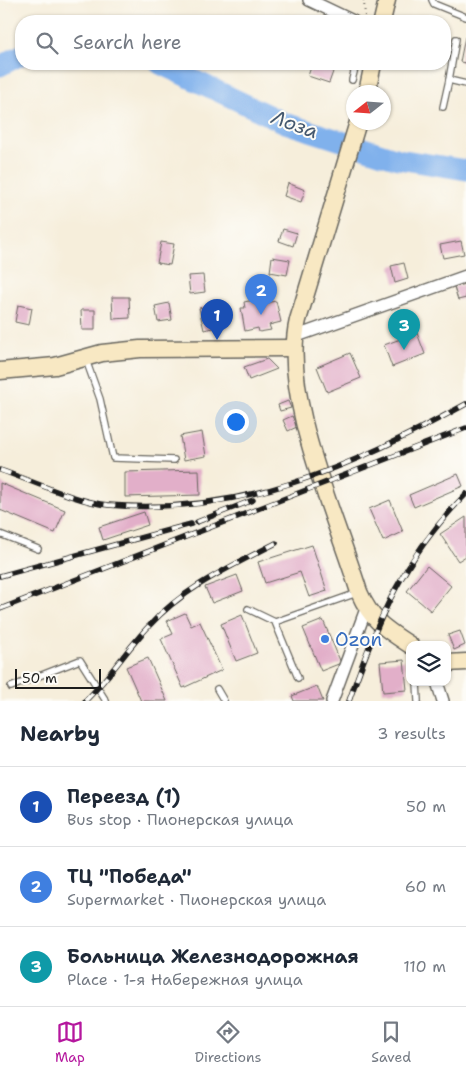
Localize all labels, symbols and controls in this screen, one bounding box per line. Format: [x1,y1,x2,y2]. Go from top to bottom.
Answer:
search box [15,15,451,70]
icon: search [33,29,61,57]
text: Search here [73,30,182,55]
north arrow [346,85,391,130]
water label: Лоза [267,103,322,144]
pin: 2 [245,274,277,315]
pin: 1 [201,299,233,340]
pin: 3 [388,309,420,350]
your location [223,409,249,435]
place label: Ozon [335,627,382,652]
marker: Ozon [319,633,331,645]
map controls [406,641,451,686]
button: layers [406,641,451,686]
scale bar [15,666,101,689]
text: 50 m [22,669,57,687]
text: Nearby [20,720,100,748]
text: 3 results [377,723,446,744]
text: Переезд (1) [67,784,180,809]
text: 1 [32,796,40,817]
text: 50 m [406,796,446,817]
text: Bus stop · Пионерская улица [67,809,293,830]
text: ТЦ "Победа" [67,864,192,889]
text: 2 [30,876,42,897]
text: 60 m [405,876,446,897]
text: Supermarket · Пионерская улица [67,889,326,910]
text: Больница Железнодорожная [67,944,359,969]
text: 3 [30,956,42,977]
text: 110 m [403,956,446,977]
text: Place · 1-я Набережная улица [67,969,303,990]
tab: Map [55,1018,85,1066]
tab: Directions [195,1018,261,1066]
tab: Saved [371,1018,411,1066]

